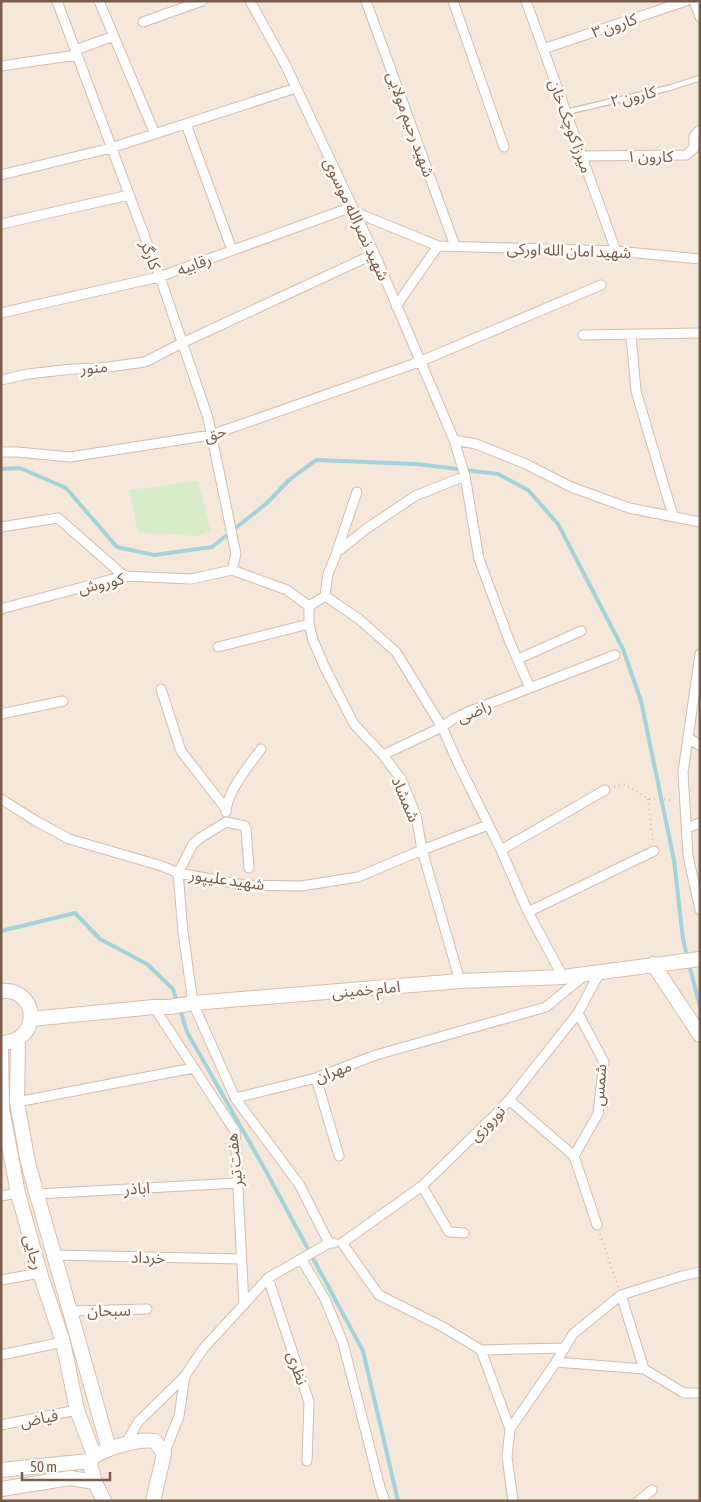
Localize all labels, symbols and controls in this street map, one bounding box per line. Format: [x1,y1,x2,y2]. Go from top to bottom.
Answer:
street label: کارون ۳ [589,9,640,42]
street label: شهید رحیم مولایی [380,69,438,181]
street label: میرزا کوچک خان [544,77,596,176]
street label: کارون ۲ [608,82,658,111]
street label: کارون ۱ [627,147,674,166]
street label: شهید نصرالله موسوی [320,155,393,284]
street label: کارگر [136,237,165,273]
street label: شهید امان الله اورکی [506,239,632,262]
street label: رقابیه [174,250,214,279]
street label: منور [79,357,108,378]
street label: حق [202,421,229,447]
street label: کوروش [76,569,126,598]
street label: راضی [454,696,494,727]
street label: شمشاد [388,774,424,824]
street label: شهید علیپور [187,865,266,895]
street label: امام خمینی [331,977,401,1005]
street label: مهران [312,1056,354,1087]
street label: شمس [589,1063,610,1107]
street label: نوروزی [465,1101,509,1145]
street label: هفت تیر [222,1132,247,1189]
street label: اباذر [122,1178,151,1199]
street label: رجایی [20,1232,47,1272]
street label: خرداد [131,1248,165,1267]
street label: سبحان [87,1301,131,1320]
street label: نظری [283,1349,312,1387]
street label: فیاض [18,1405,60,1432]
scale bar [22,1450,110,1482]
text: 50 m [30,1458,57,1475]

